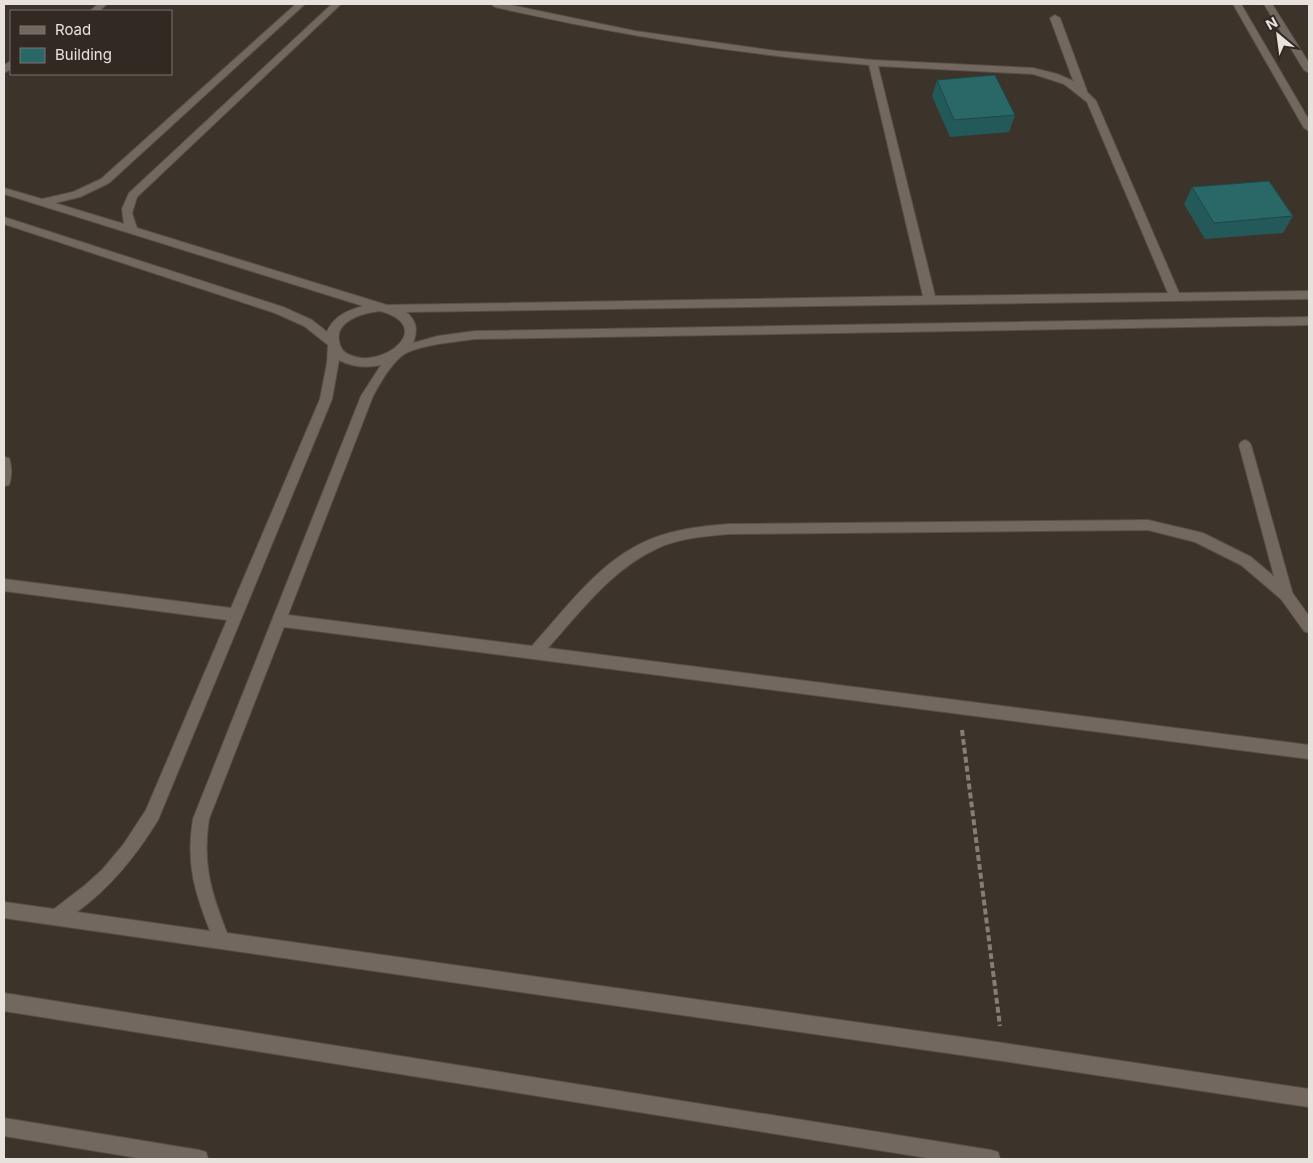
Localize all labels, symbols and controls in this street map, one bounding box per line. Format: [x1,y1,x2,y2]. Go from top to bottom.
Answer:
legend [10,10,172,75]
north arrow [1253,10,1303,60]
text: N [1263,13,1280,33]
text: Road [55,20,91,39]
text: Building [55,45,112,64]

